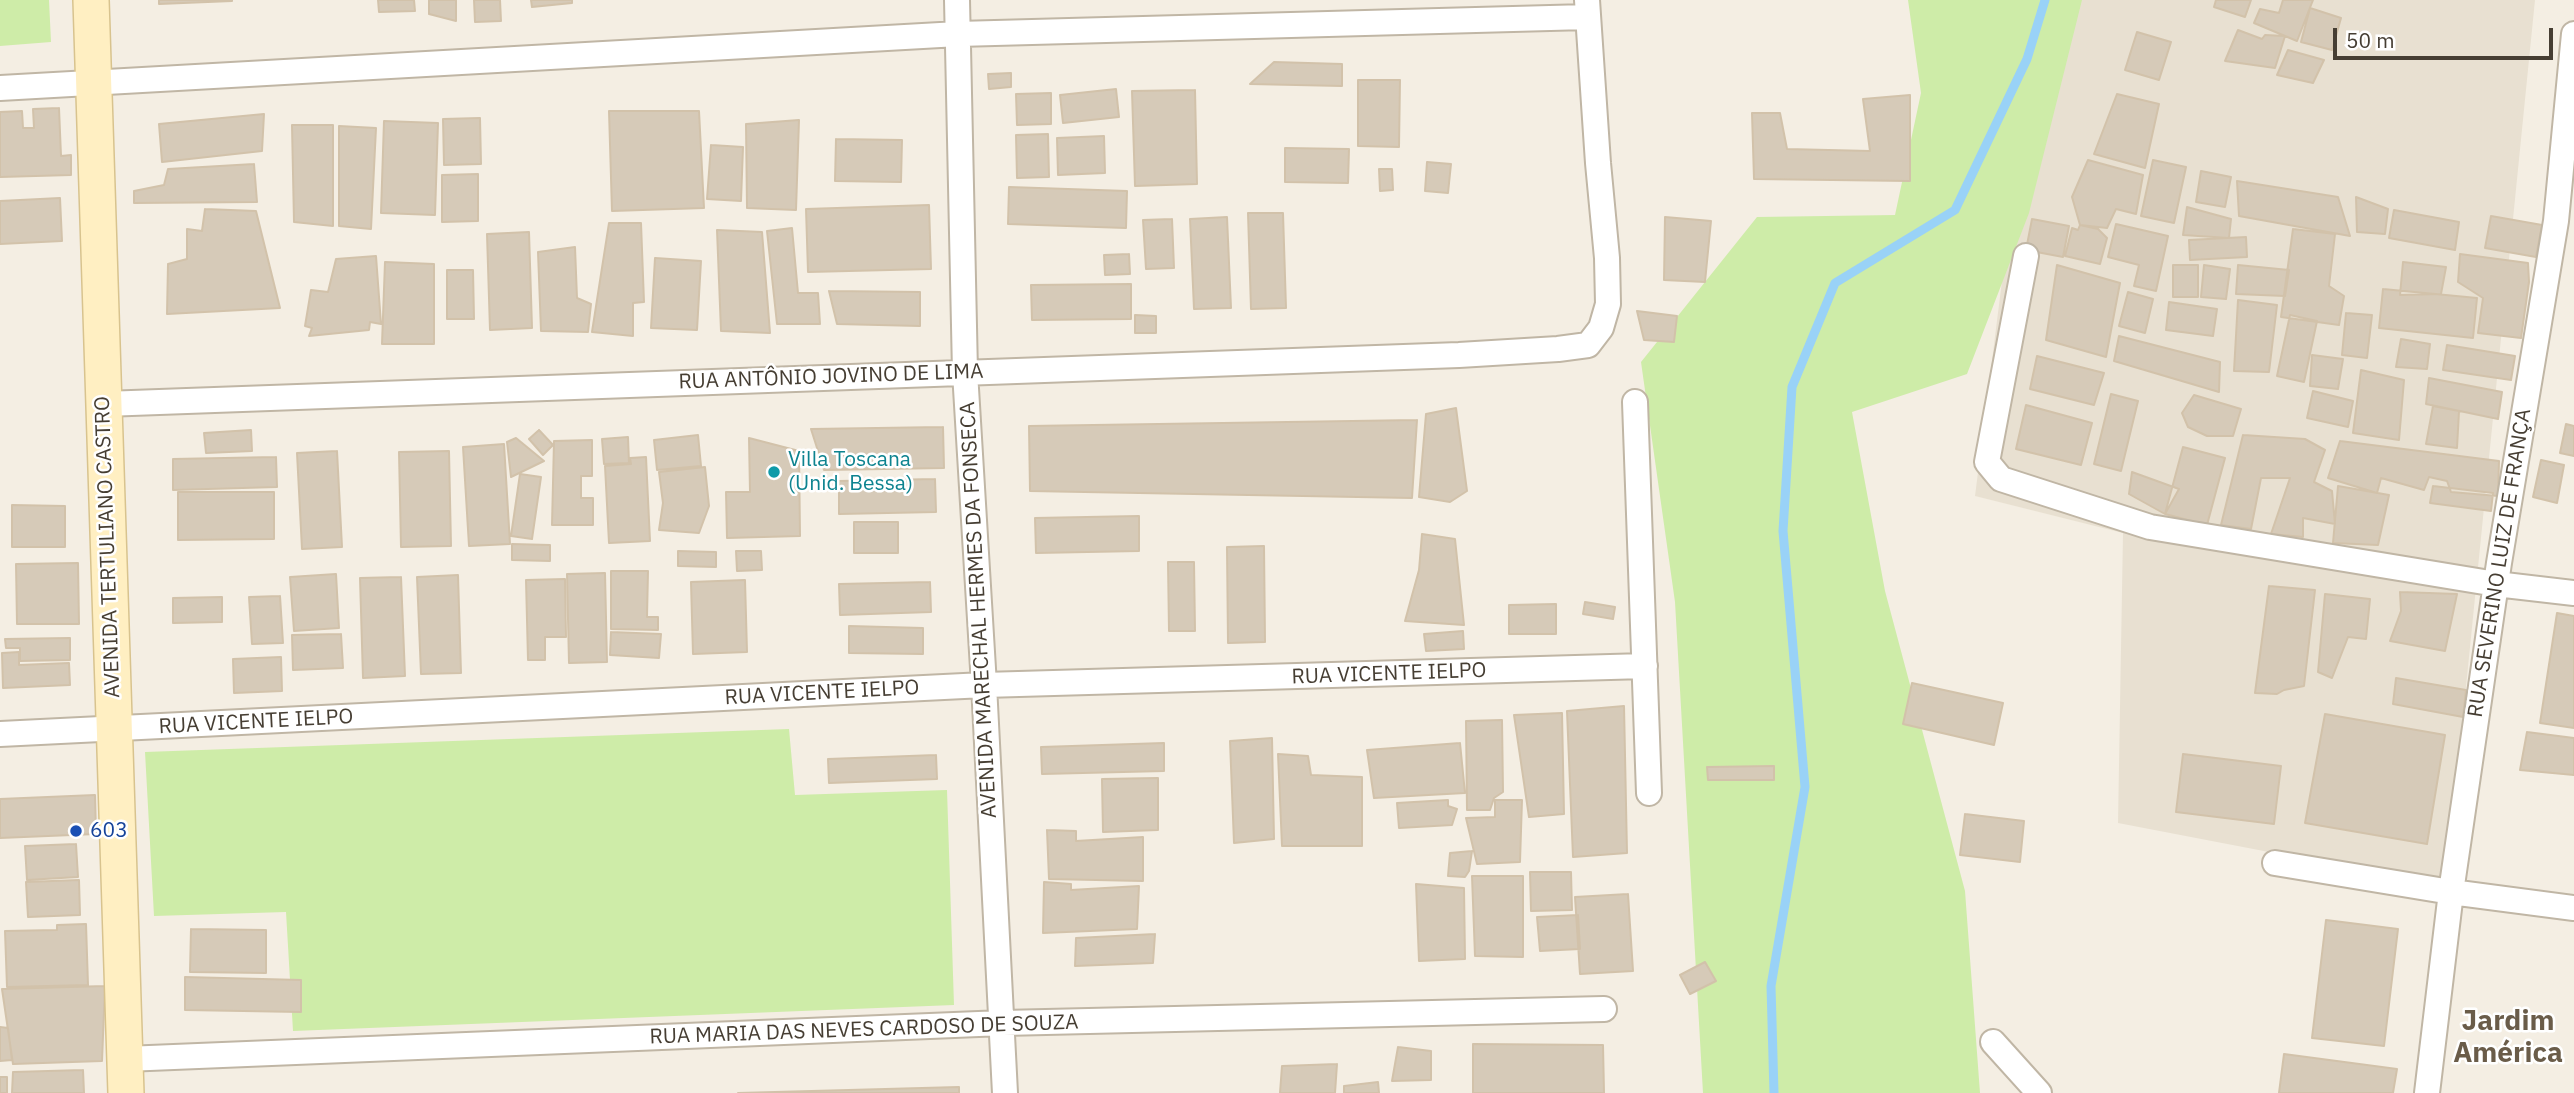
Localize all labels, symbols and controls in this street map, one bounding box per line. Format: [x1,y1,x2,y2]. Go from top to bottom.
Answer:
scale bar [2336,14,2556,58]
text: 50 m [2346,26,2395,54]
street label: RUA ANTÔNIO JOVINO DE LIMA [678,359,984,395]
street label: AVENIDA TERTULIANO CASTRO [90,396,126,698]
street label: AVENIDA MARECHAL HERMES DA FONSECA [955,401,1003,819]
street label: RUA SEVERINO LUIZ DE FRANÇA [2463,407,2537,719]
place label: Villa Toscana (Unid. Bessa) [788,447,913,497]
marker: Villa Toscana (Unid. Bessa) [766,464,782,480]
street label: RUA VICENTE IELPO [1291,658,1487,690]
street label: RUA VICENTE IELPO [724,675,920,711]
street label: RUA VICENTE IELPO [158,704,354,740]
place label: 603 [90,818,128,844]
marker: 603 [68,823,84,839]
district label: Jardim América [2453,1005,2563,1071]
street label: RUA MARIA DAS NEVES CARDOSO DE SOUZA [649,1010,1079,1050]

